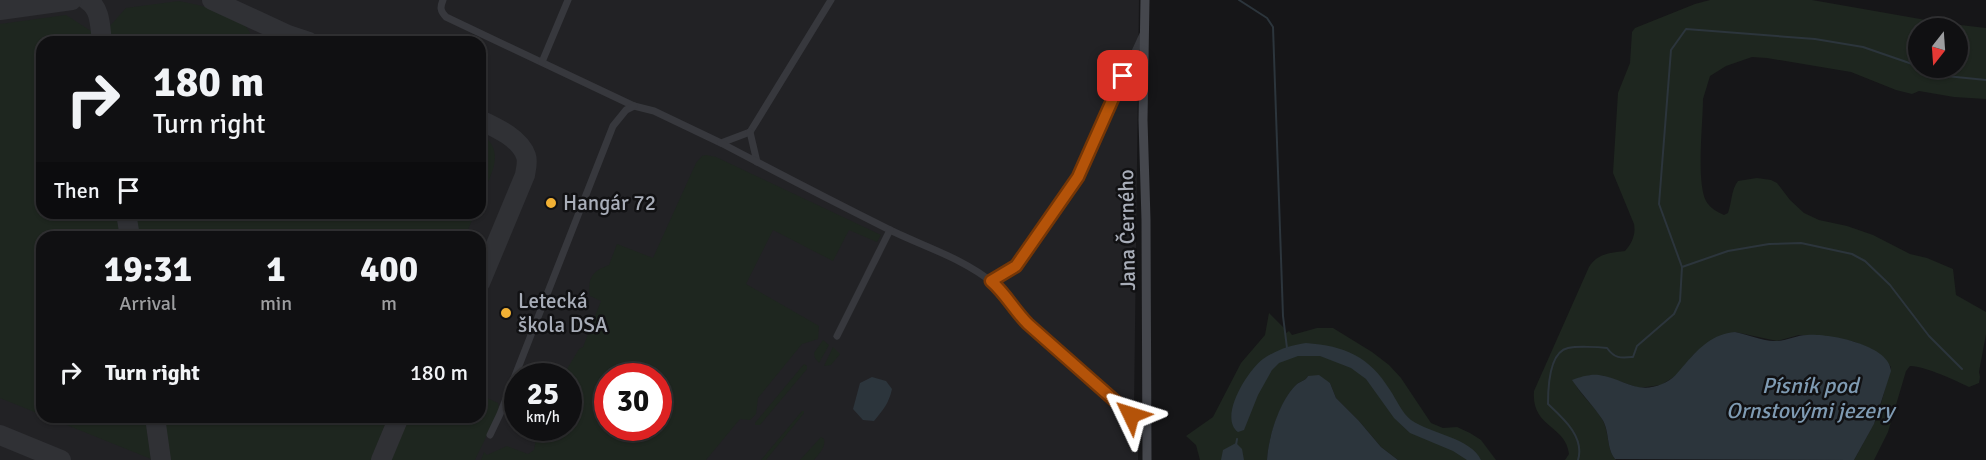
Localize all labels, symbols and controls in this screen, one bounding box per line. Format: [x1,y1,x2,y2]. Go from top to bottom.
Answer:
north arrow [1908,18,1968,78]
map controls [1908,18,1968,78]
pin [1097,50,1148,101]
text: 180 m [153,57,264,108]
icon: arrive [1106,59,1139,92]
icon: right [54,60,132,138]
text: Turn right [153,108,266,141]
street label: Jana Černého [1113,169,1141,291]
icon: arrive [112,174,145,207]
text: Then [54,177,100,204]
place label: Hangár 72 [563,190,656,216]
marker: Hangár 72 [544,196,558,210]
text: 19:31 [104,247,192,292]
text: 1 [266,247,286,292]
text: 400 [360,247,418,292]
place label: Letecká škola DSA [518,288,608,338]
text: Arrival [119,291,177,316]
text: min [260,291,292,316]
text: m [381,291,397,316]
marker: Letecká škola DSA [499,306,513,320]
icon: right [54,356,87,389]
text: Turn right [105,359,200,386]
text: 180 m [410,359,468,386]
speed limit sign: 30 [594,363,672,441]
water label: Písník pod Ornstovými jezery [1726,372,1897,424]
text: 25 [527,376,559,413]
position arrow [1099,383,1163,447]
text: km/h [526,408,560,426]

